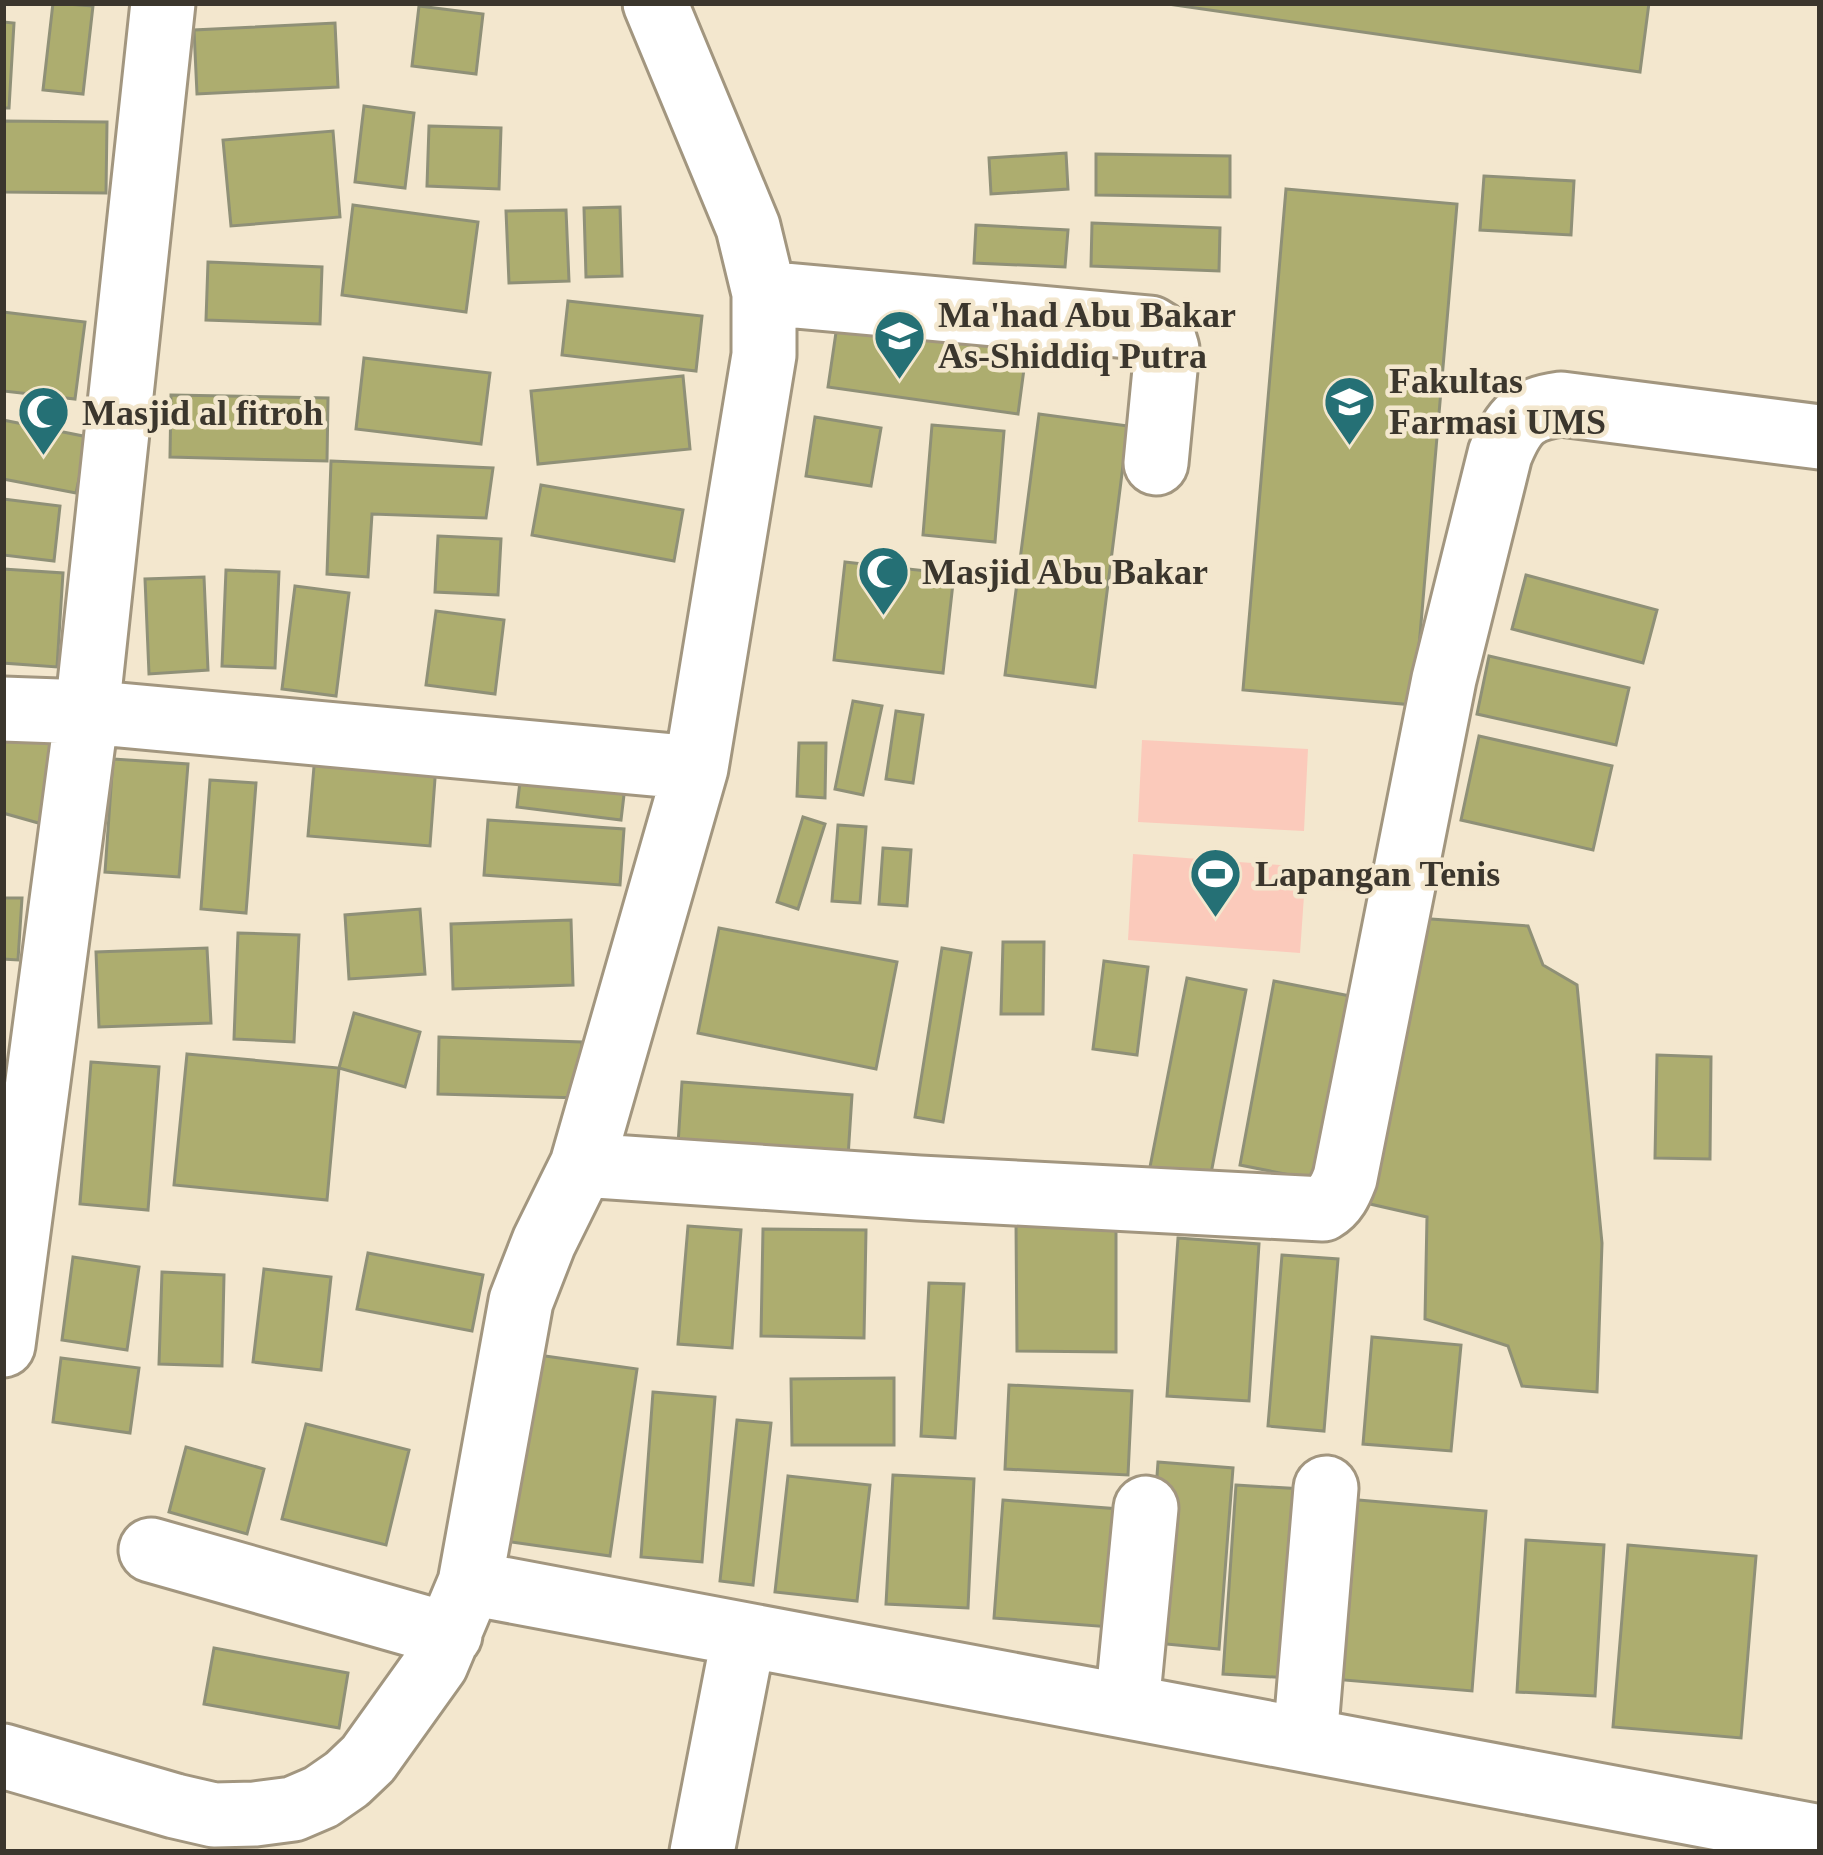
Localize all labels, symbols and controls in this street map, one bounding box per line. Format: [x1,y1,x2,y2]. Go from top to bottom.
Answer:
place label: Ma'had Abu Bakar As-Shiddiq Putra [938,295,1236,376]
school or university icon: Ma'had Abu Bakar As-Shiddiq Putra [871,307,927,381]
place label: Fakultas Farmasi UMS [1389,361,1606,442]
school or university icon: Fakultas Farmasi UMS [1322,373,1378,447]
mosque icon: Masjid al fitroh [15,384,71,458]
place label: Masjid al fitroh [82,393,323,433]
mosque icon: Masjid Abu Bakar [855,543,911,617]
place label: Masjid Abu Bakar [922,552,1208,592]
sports icon: Lapangan Tenis [1188,845,1244,919]
place label: Lapangan Tenis [1255,854,1500,894]

